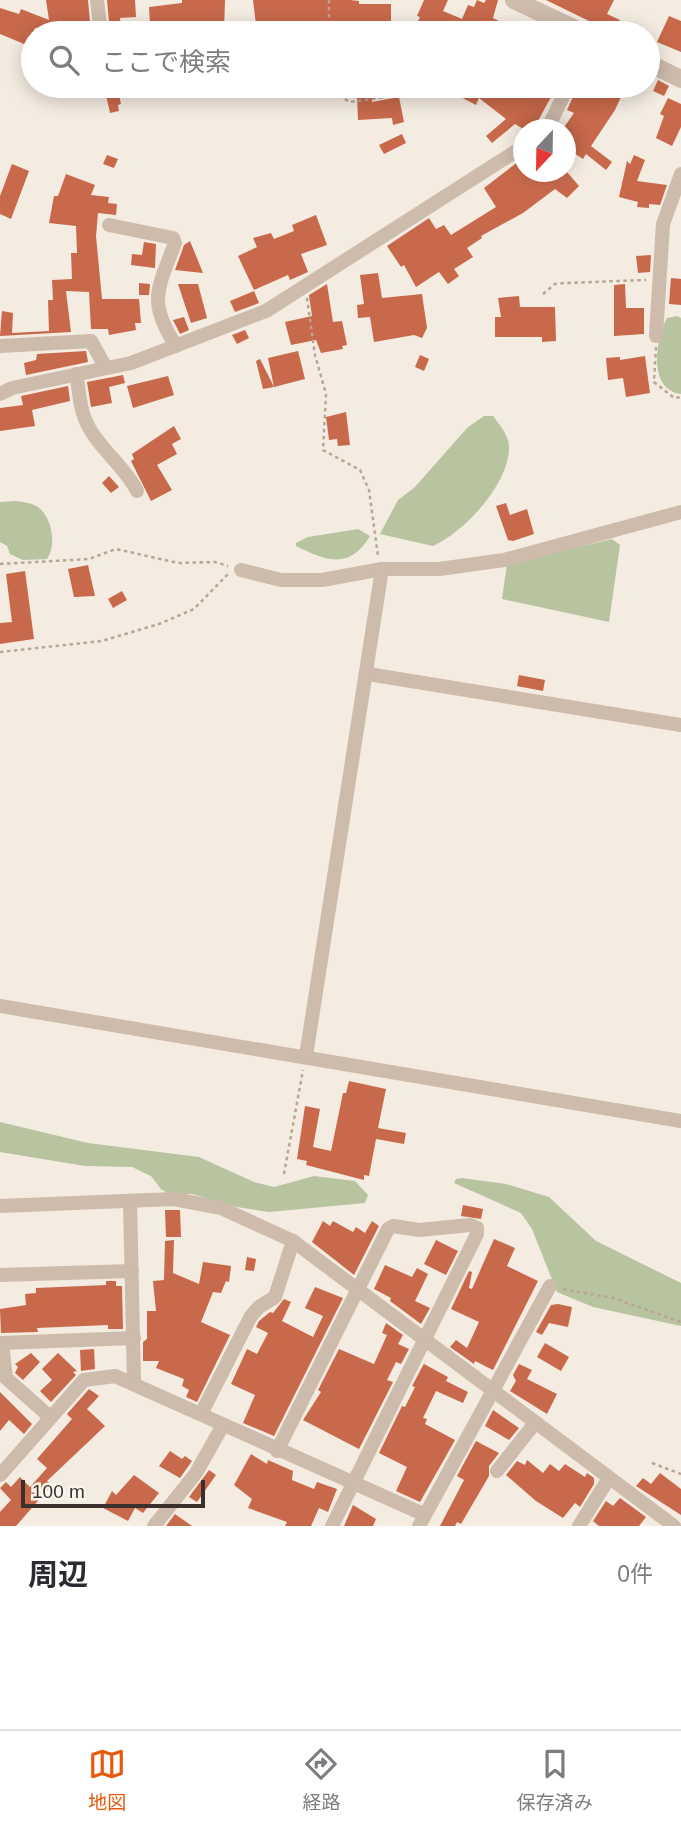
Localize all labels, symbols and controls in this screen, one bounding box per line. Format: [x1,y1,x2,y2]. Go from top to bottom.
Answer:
search box [21,21,660,98]
icon: search [45,41,83,79]
text: ここで検索 [101,47,231,77]
north arrow [513,119,576,182]
scale bar [21,1477,205,1509]
text: 100 m [32,1481,85,1502]
text: 周辺 [28,1558,88,1591]
text: 0件 [617,1561,653,1587]
tab: 地図 [88,1745,126,1814]
tab: 経路 [302,1745,341,1814]
tab: 保存済み [517,1745,593,1814]

